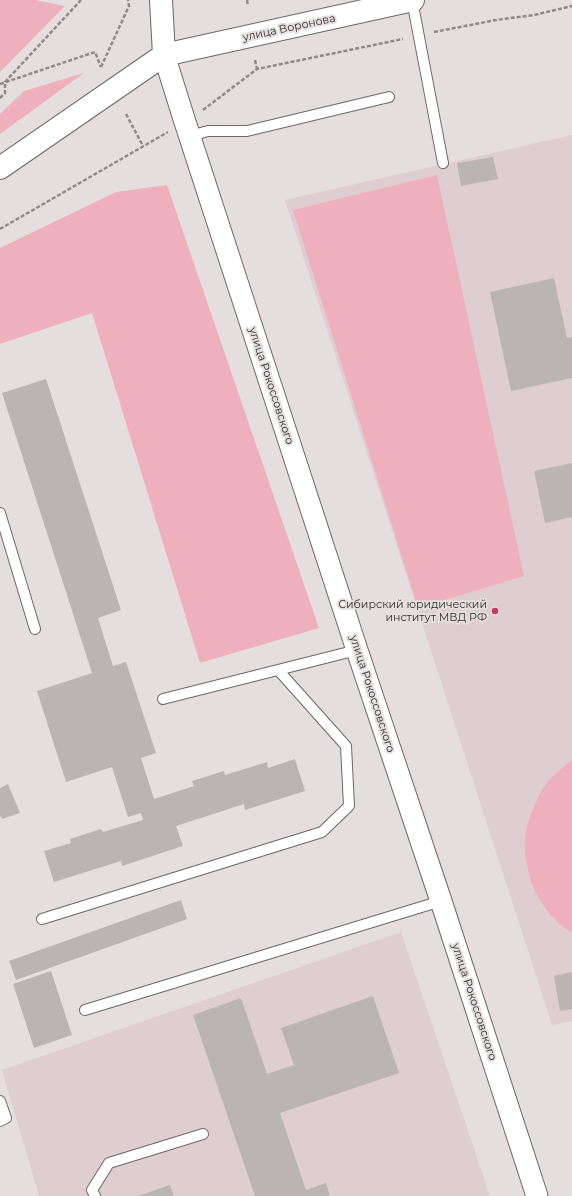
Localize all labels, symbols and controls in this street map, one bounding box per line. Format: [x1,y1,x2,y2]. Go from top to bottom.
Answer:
street label: улица Воронова [241,12,337,44]
street label: улица Рокоссовского [246,326,296,446]
place label: Сибирский юридический институт МВД РФ [338,598,487,624]
marker: Сибирский юридический институт МВД РФ [490,606,500,616]
street label: улица Рокоссовского [347,634,397,754]
street label: улица Рокоссовского [449,942,499,1062]

